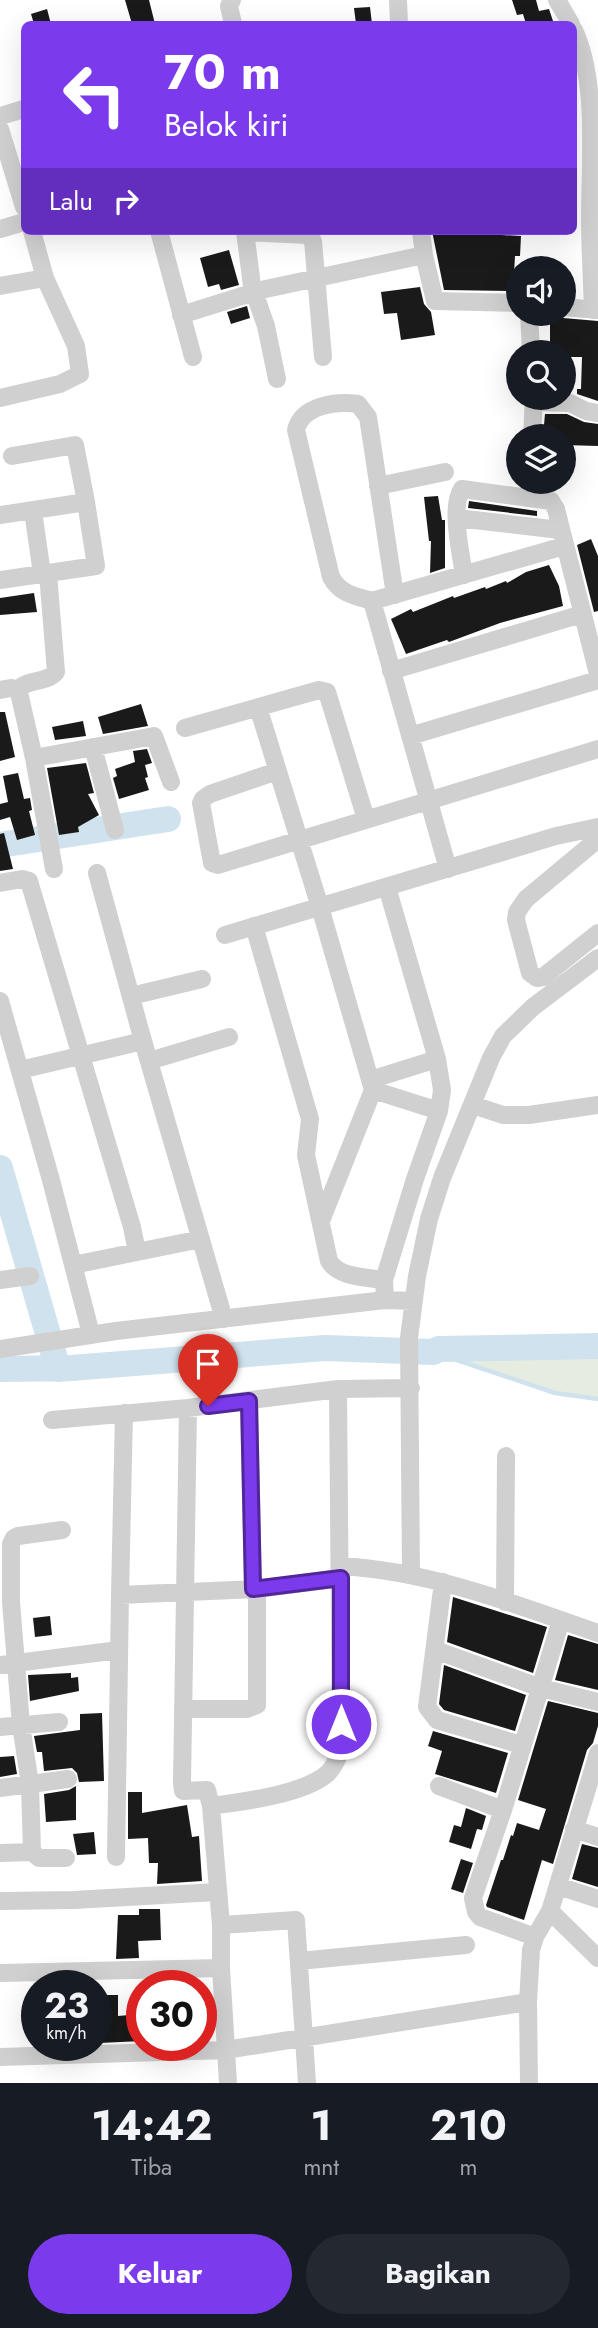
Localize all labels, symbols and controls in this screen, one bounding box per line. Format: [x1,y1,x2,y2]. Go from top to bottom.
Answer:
text: 70 m [164,37,281,107]
icon: left [49,49,140,140]
text: Belok kiri [164,102,289,148]
text: Lalu [49,182,93,220]
icon: right [107,182,145,220]
map controls [506,256,576,494]
button: sound [506,256,576,326]
button: search [506,340,576,410]
button: layers [506,424,576,494]
pin [178,1334,238,1406]
icon: arrive [189,1345,227,1383]
position arrow [304,1687,378,1761]
speed limit sign: 30 [126,1970,217,2061]
text: 23 [44,1981,89,2031]
text: km/h [46,2020,87,2046]
text: 14:42 [91,2095,212,2156]
text: 1 [310,2095,332,2156]
text: 210 [430,2095,507,2156]
text: Tiba [131,2150,172,2184]
text: mnt [303,2150,339,2184]
text: m [460,2150,477,2184]
button: Keluar [28,2234,292,2314]
button: Bagikan [306,2234,570,2314]

